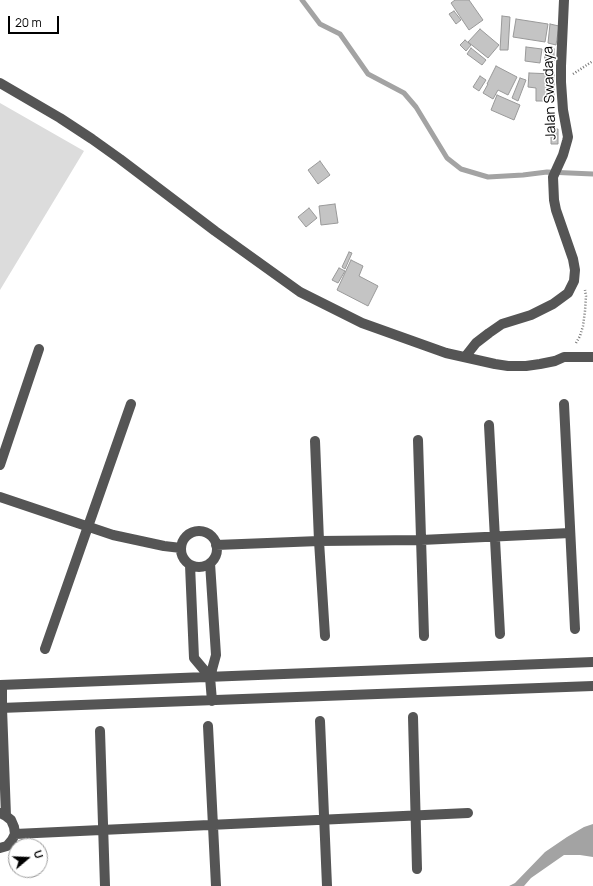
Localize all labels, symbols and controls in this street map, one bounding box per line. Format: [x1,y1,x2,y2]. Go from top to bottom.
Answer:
scale bar [10,8,61,34]
text: 20 m [15,14,42,31]
street label: Jalan Swadaya [540,46,560,140]
north arrow [8,838,48,878]
text: U [30,848,47,860]

